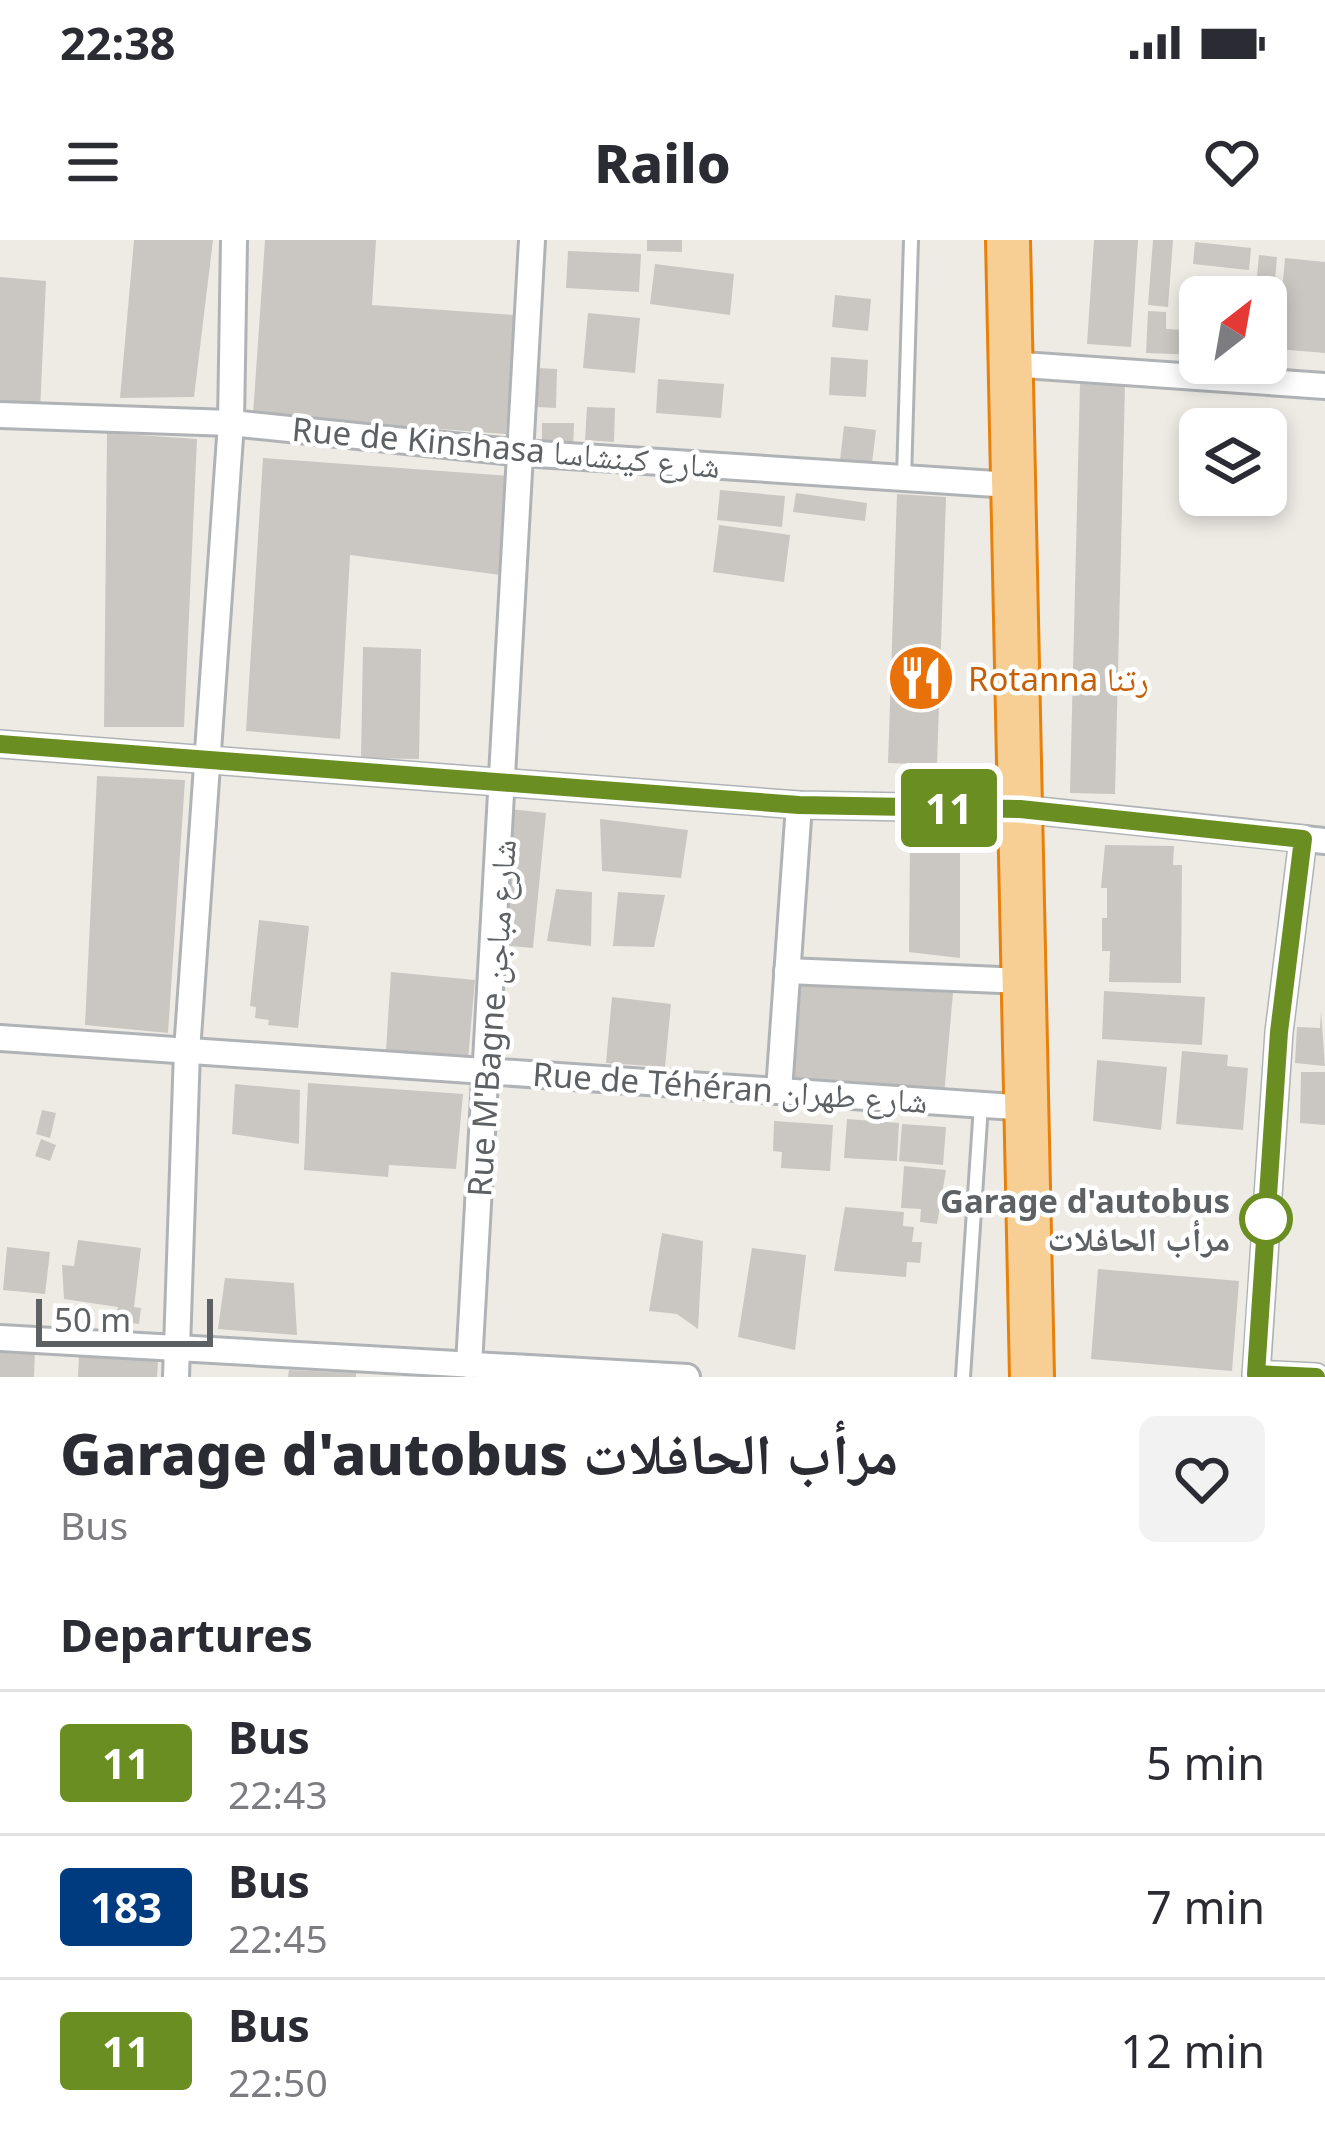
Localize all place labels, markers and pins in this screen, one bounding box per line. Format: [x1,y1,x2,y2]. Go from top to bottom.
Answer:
restaurant icon: Rotanna رتنا [886,643,956,713]
place label: Rotanna رتنا [968,656,1149,701]
place label: Garage d'autobus مرأب الحافلات [940,1178,1230,1261]
marker: Garage d'autobus مرأب الحافلات [1241,1194,1291,1244]

